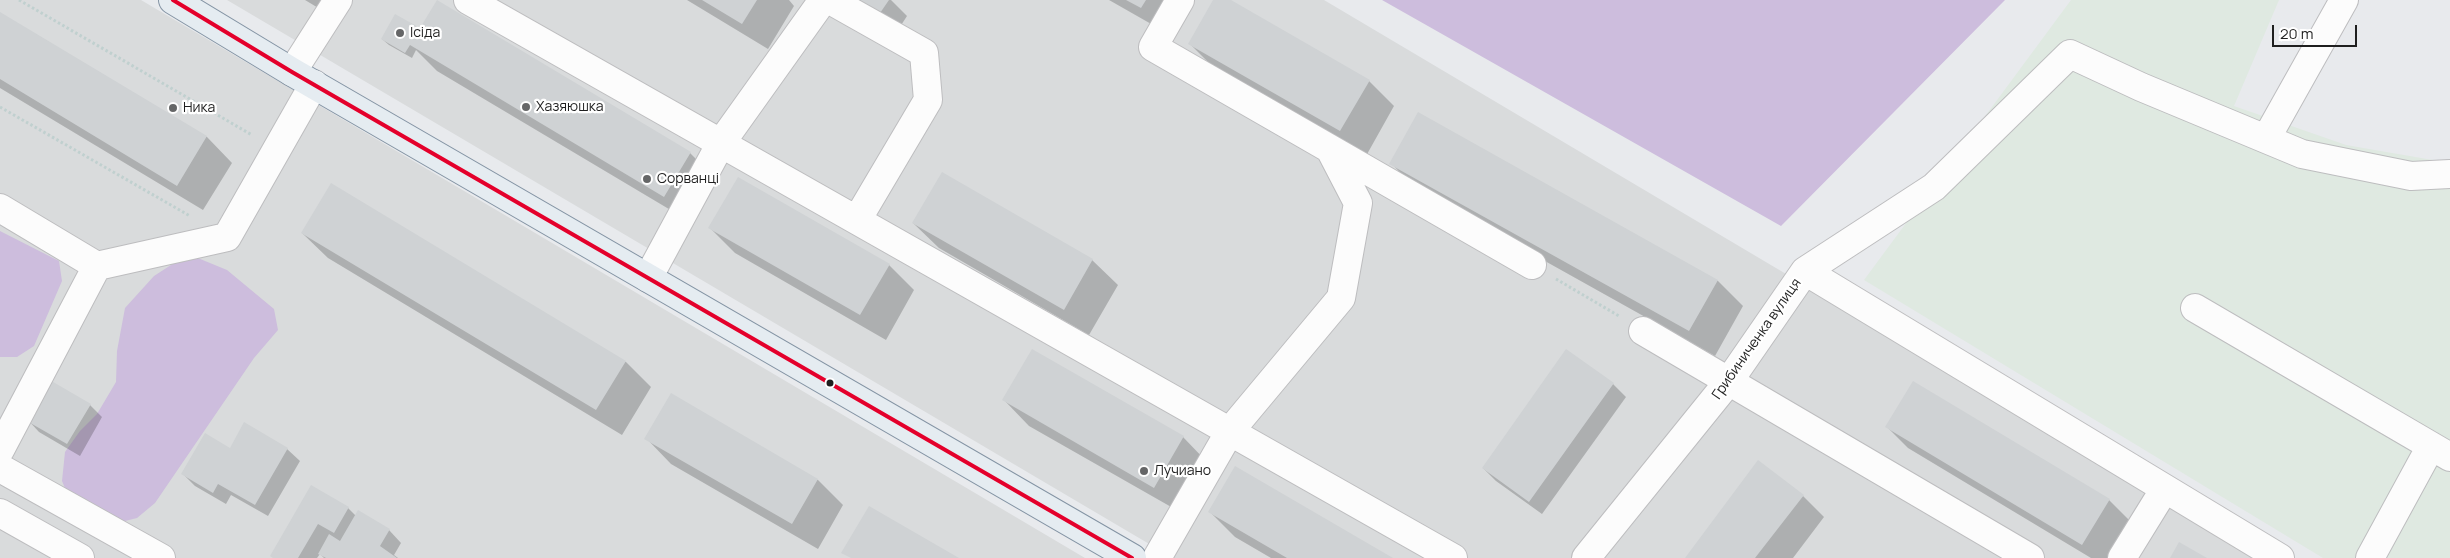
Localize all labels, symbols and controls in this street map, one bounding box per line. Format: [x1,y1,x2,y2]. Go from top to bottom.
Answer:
scale bar [2275,15,2360,47]
text: 20 m [2280,23,2313,44]
place label: Ісіда [410,25,440,41]
marker: Ісіда [394,27,406,39]
place label: Хазяюшка [536,99,604,115]
place label: Ника [183,100,215,116]
marker: Хазяюшка [520,101,532,113]
marker: Ника [167,102,179,114]
place label: Сорванці [657,171,719,187]
marker: Сорванці [641,173,653,185]
street label: Грибиниченка вулиця [1709,275,1805,403]
unlabelled marker [825,378,835,388]
place label: Лучиано [1154,463,1211,479]
marker: Лучиано [1138,465,1150,477]

